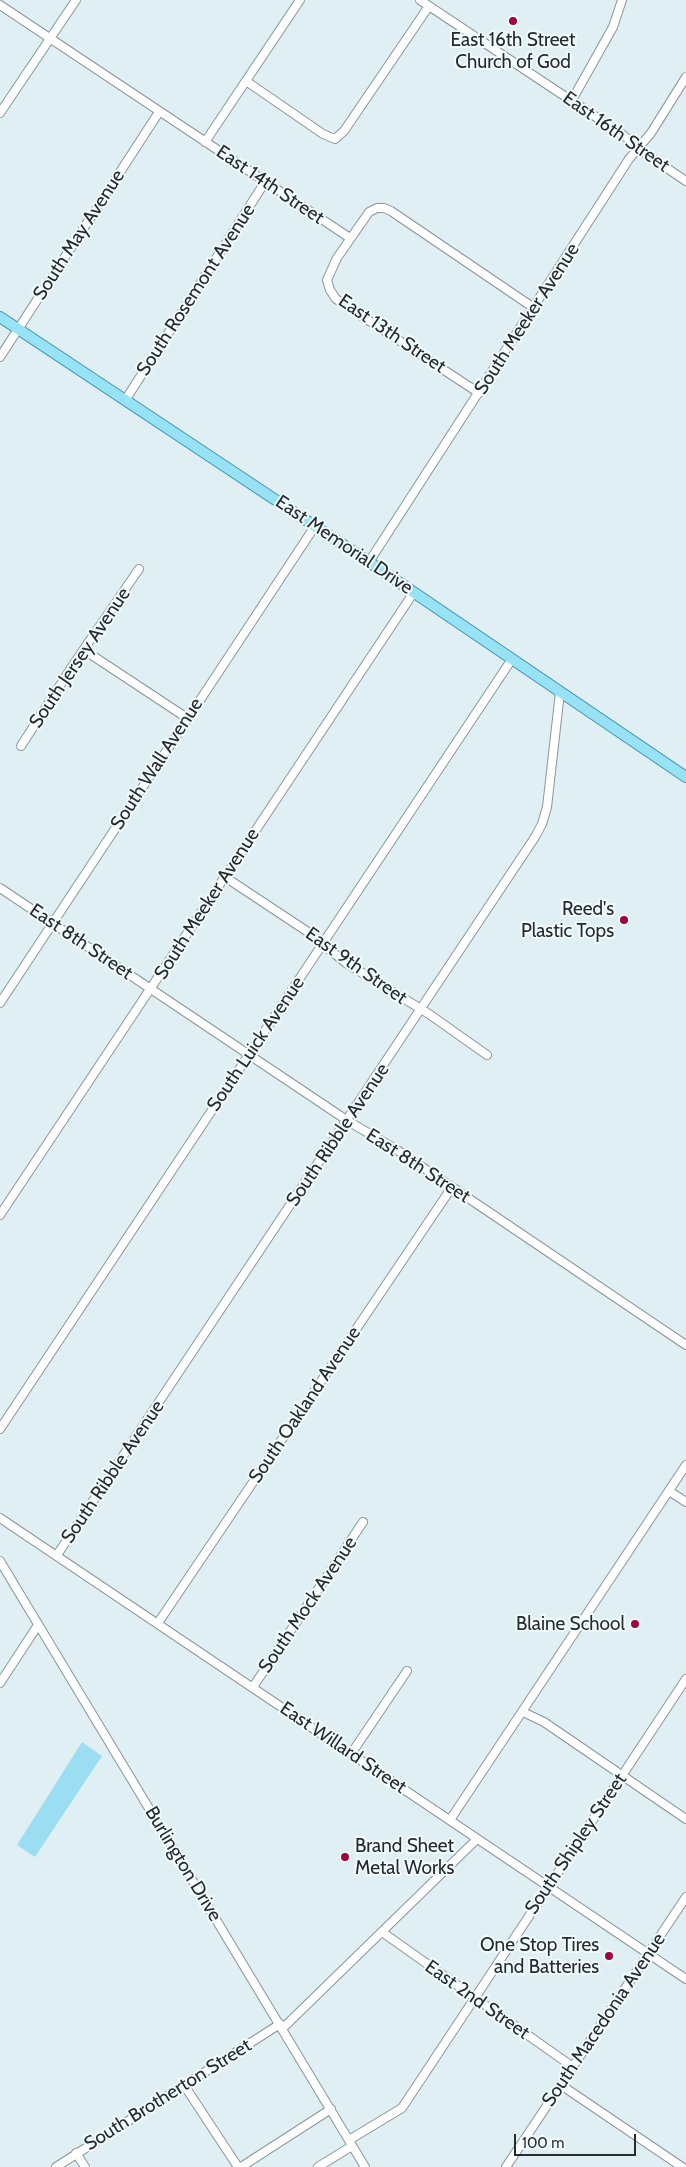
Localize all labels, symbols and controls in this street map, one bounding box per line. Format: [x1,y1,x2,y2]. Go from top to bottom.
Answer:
marker: East 16th Street Church of God [507,15,519,27]
place label: East 16th Street Church of God [451,29,575,73]
street label: East 16th Street [558,87,674,177]
street label: East 14th Street [212,141,328,229]
street label: South May Avenue [28,166,130,304]
street label: South Rosemont Avenue [132,200,260,380]
street label: South Meeker Avenue [470,239,584,399]
street label: East 13th Street [334,290,450,378]
street label: East Memorial Drive [271,491,417,599]
street label: South Jersey Avenue [25,583,135,733]
street label: South Wall Avenue [106,694,208,834]
street label: South Meeker Avenue [150,824,264,984]
place label: Reed's Plastic Tops [521,898,614,942]
street label: East 8th Street [25,899,137,985]
marker: Reed's Plastic Tops [618,914,630,926]
street label: East 9th Street [301,923,411,1009]
street label: South Luick Avenue [203,972,309,1116]
street label: South Ribble Avenue [282,1059,394,1211]
street label: East 8th Street [362,1124,474,1208]
street label: South Oakland Avenue [244,1322,366,1488]
street label: South Ribble Avenue [57,1396,169,1548]
street label: South Mock Avenue [254,1532,362,1678]
place label: Blaine School [516,1613,625,1635]
marker: Blaine School [629,1618,641,1630]
street label: East Willard Street [275,1697,411,1799]
street label: South Shipley Street [520,1769,632,1919]
street label: Burlington Drive [140,1802,226,1926]
place label: Brand Sheet Metal Works [355,1835,454,1879]
marker: Brand Sheet Metal Works [339,1851,351,1863]
street label: South Macedonia Avenue [537,1929,671,2111]
place label: One Stop Tires and Batteries [480,1934,599,1978]
marker: One Stop Tires and Batteries [603,1950,615,1962]
street label: East 2nd Street [420,1956,534,2044]
street label: South Brotherton Street [80,2034,256,2156]
scale bar [516,2124,638,2156]
text: 100 m [522,2134,564,2152]

